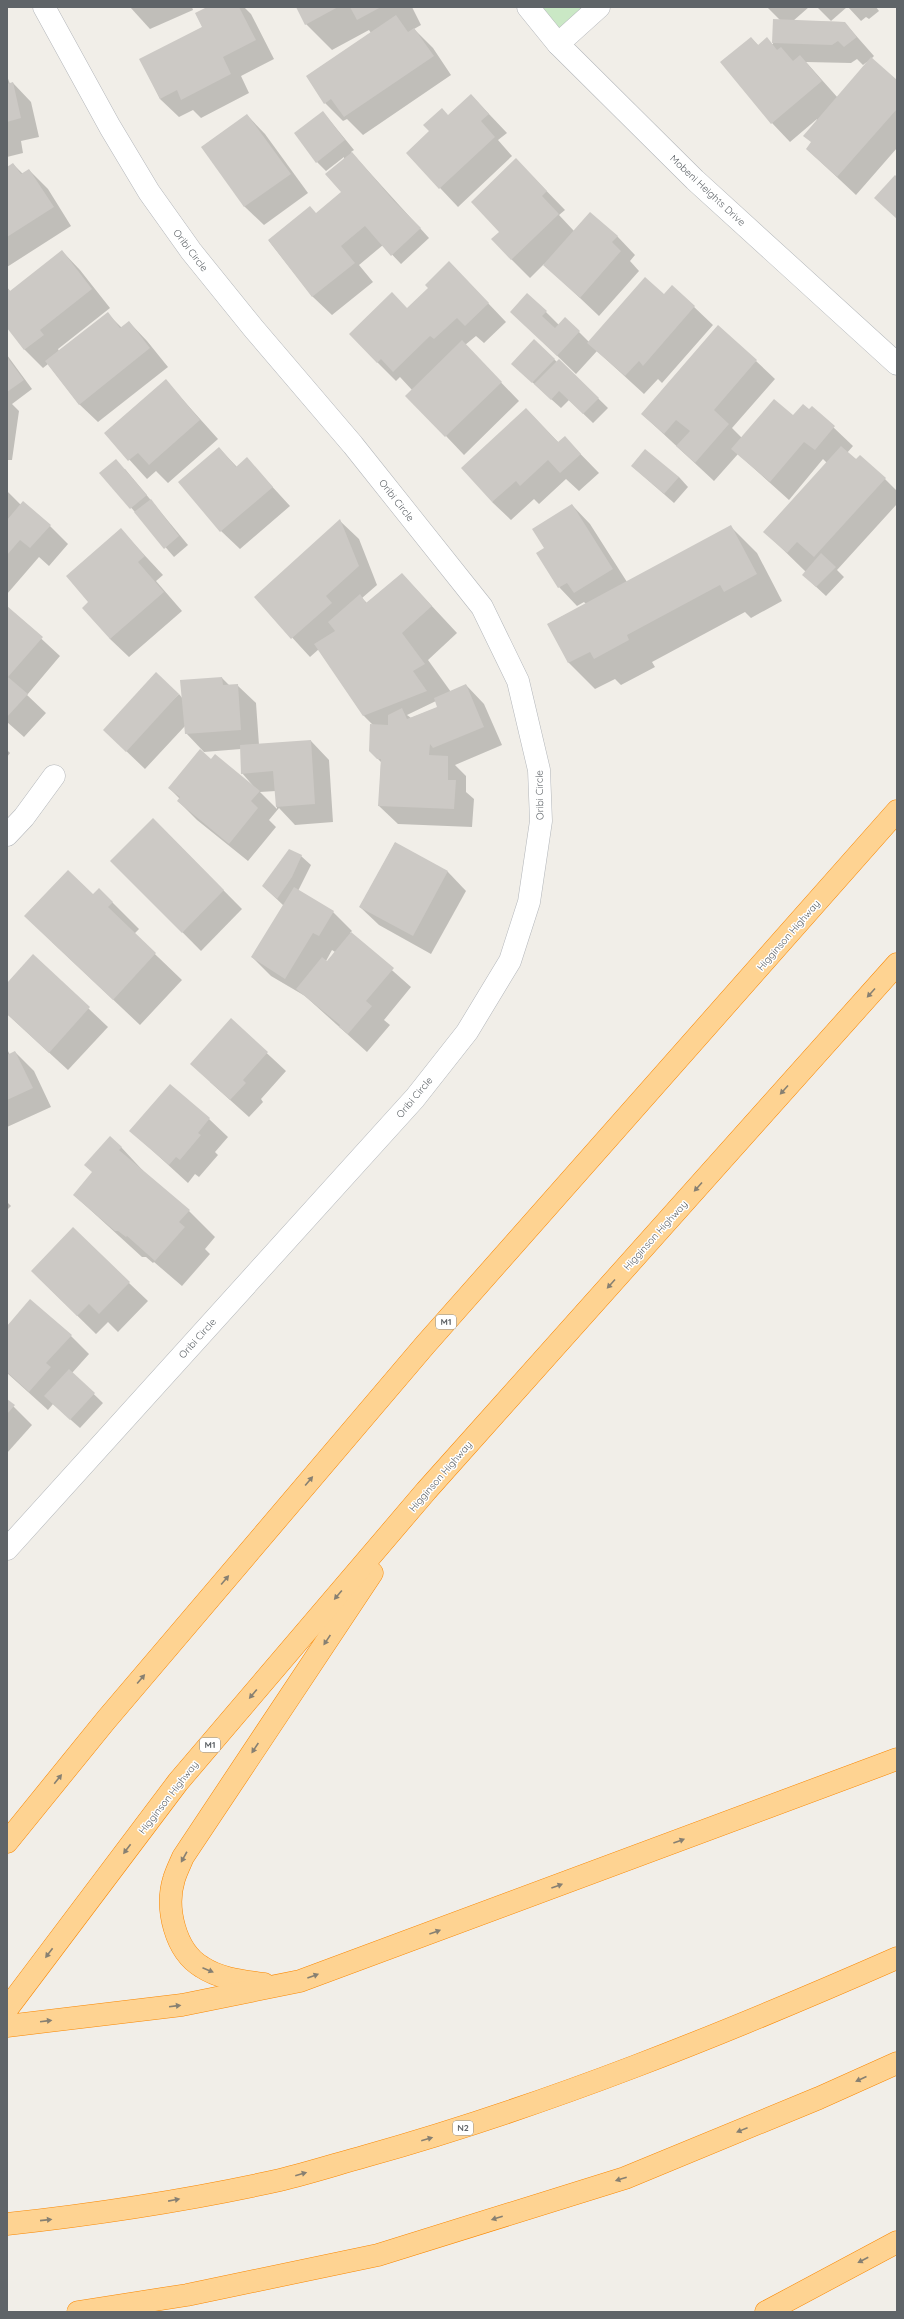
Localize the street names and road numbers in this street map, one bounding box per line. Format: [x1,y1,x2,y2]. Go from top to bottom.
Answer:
street label: Mobeni Heights Drive [667,152,748,229]
street label: Oribi Circle [170,226,211,274]
street label: Oribi Circle [376,477,417,524]
street label: Oribi Circle [533,770,546,820]
street label: Higginson Highway [754,897,823,973]
street label: Oribi Circle [393,1074,436,1121]
street label: Higginson Highway [621,1198,690,1273]
street label: Oribi Circle [176,1315,219,1361]
road number: M1 [436,1315,456,1329]
street label: Higginson Highway [406,1438,475,1514]
road number: M1 [200,1738,220,1752]
street label: Higginson Highway [136,1758,201,1837]
road number: N2 [453,2121,473,2135]

